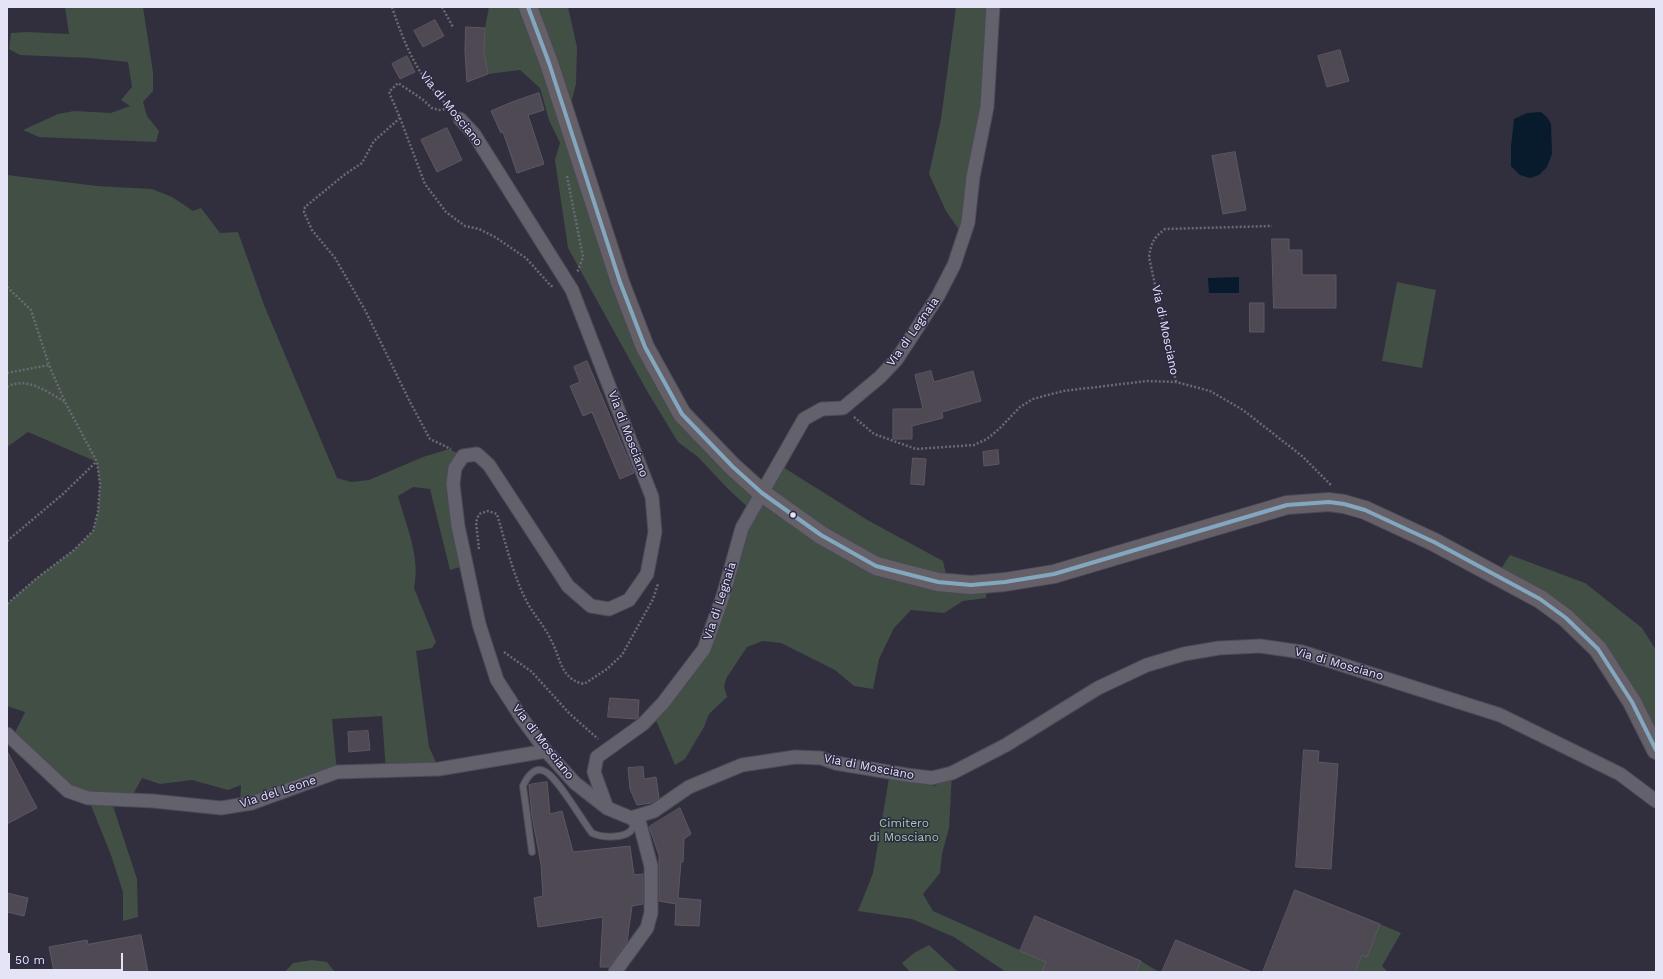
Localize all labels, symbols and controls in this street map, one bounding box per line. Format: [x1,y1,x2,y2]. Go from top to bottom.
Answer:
street label: Via di Mosciano [417,69,485,149]
street label: Via di Mosciano [1148,284,1182,376]
street label: Via di Legnaia [884,295,942,369]
street label: Via di Mosciano [605,389,651,479]
unlabelled marker [788,510,798,520]
street label: Via di Legnaia [701,560,739,642]
street label: Via di Mosciano [1293,644,1385,684]
street label: Via di Mosciano [509,701,577,783]
street label: Via di Mosciano [823,751,915,783]
street label: Via del Leone [238,773,318,811]
park label: Cimitero di Mosciano [869,816,939,844]
scale bar [10,945,125,971]
text: 50 m [15,953,45,967]

